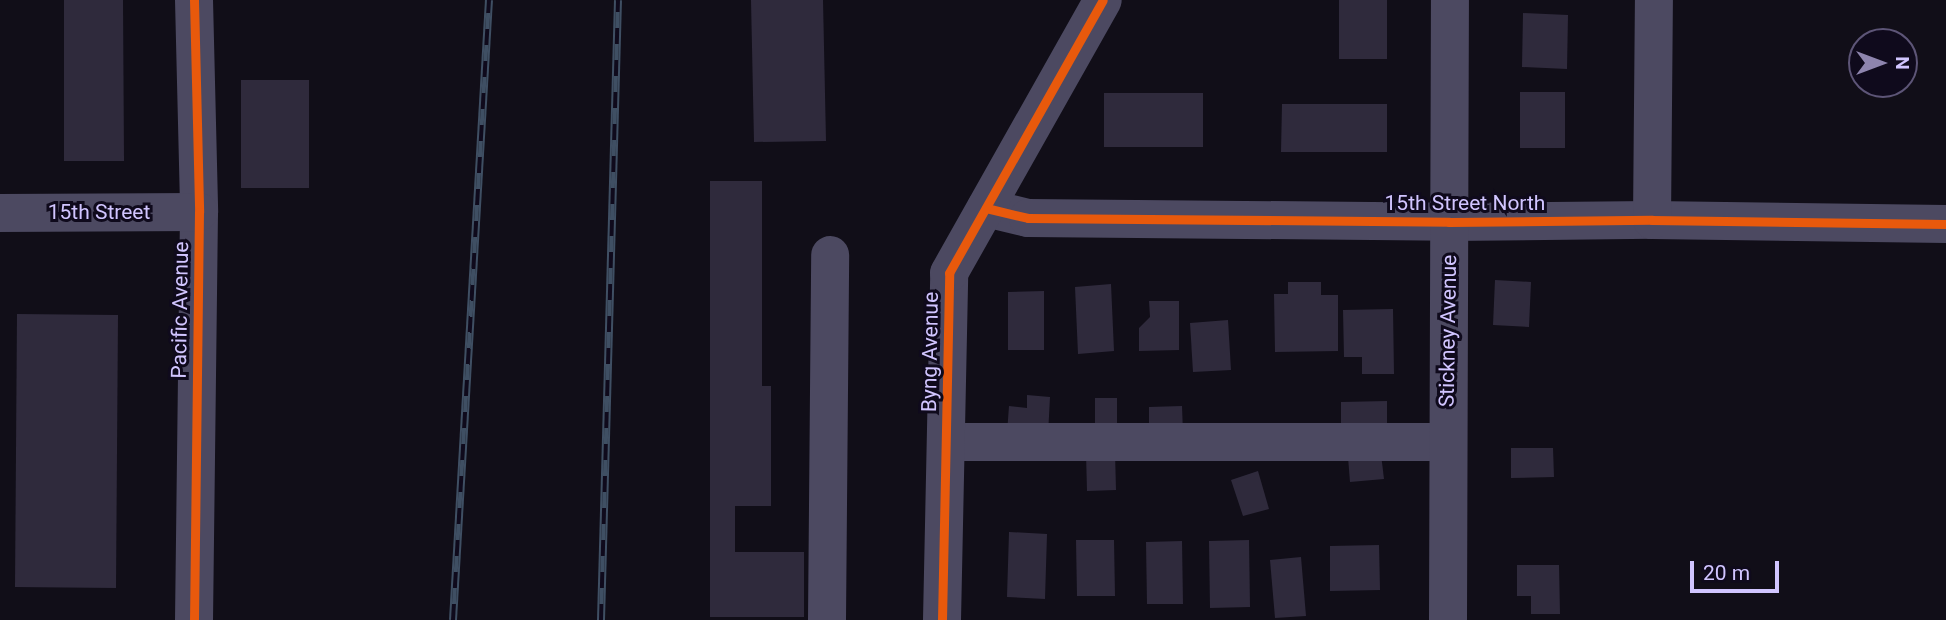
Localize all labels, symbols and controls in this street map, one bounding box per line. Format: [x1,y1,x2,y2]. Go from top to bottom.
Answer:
north arrow [1848,28,1918,98]
text: N [1891,56,1914,70]
street label: 15th Street North [1385,190,1545,216]
street label: 15th Street [48,199,150,225]
street label: Pacific Avenue [166,241,194,379]
street label: Stickney Avenue [1434,255,1462,407]
street label: Byng Avenue [916,292,944,412]
scale bar [1694,546,1783,590]
text: 20 m [1703,561,1750,585]

